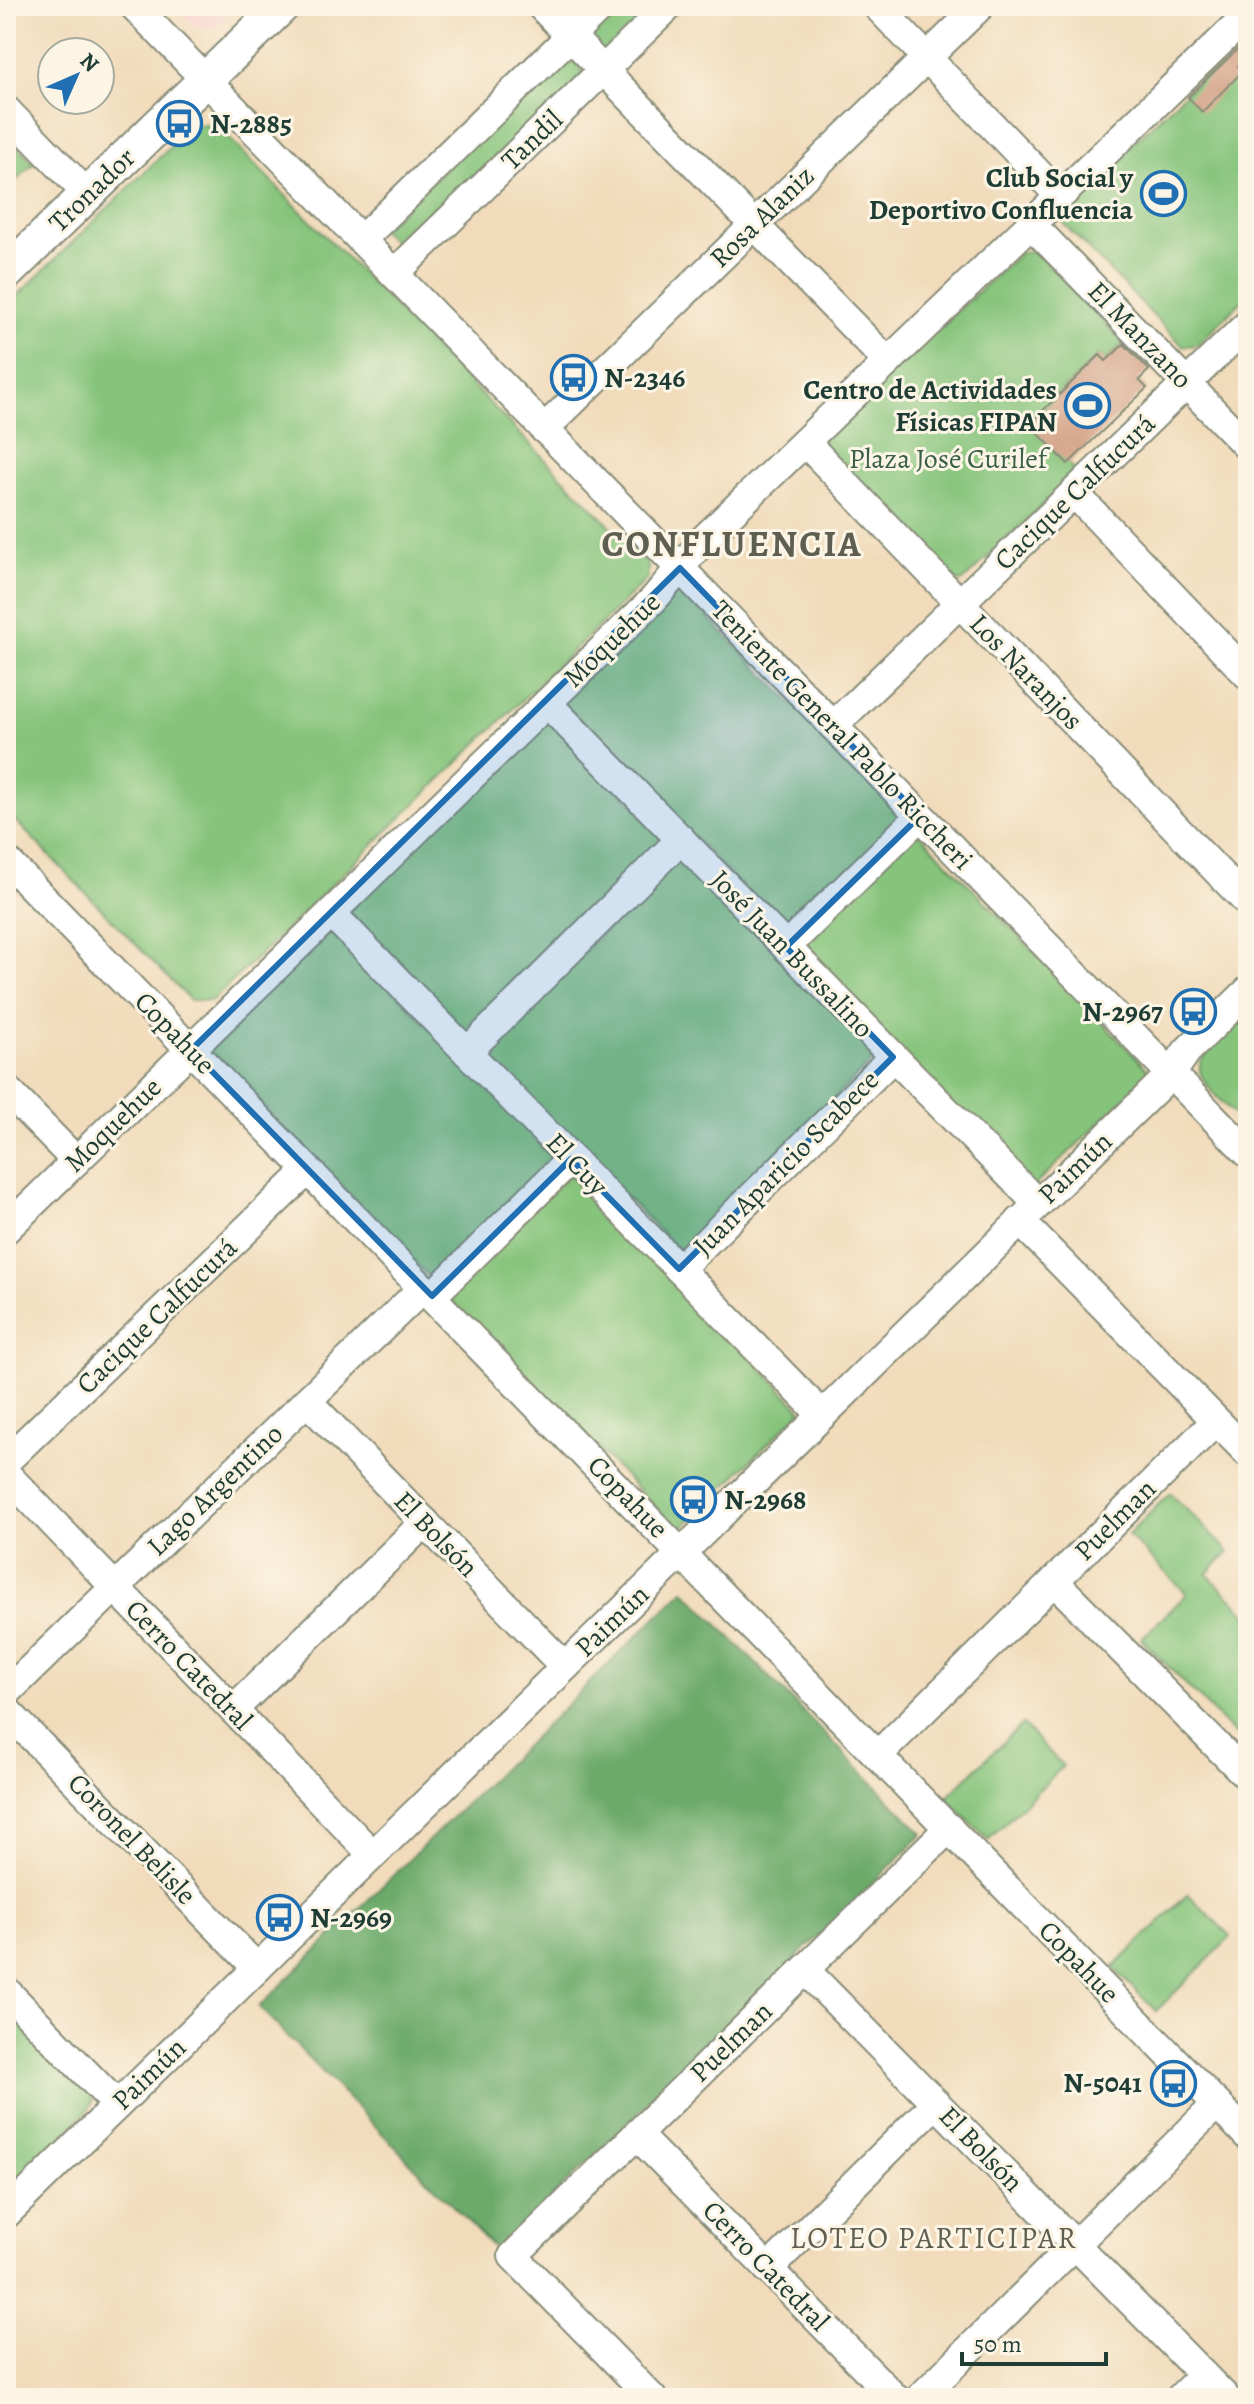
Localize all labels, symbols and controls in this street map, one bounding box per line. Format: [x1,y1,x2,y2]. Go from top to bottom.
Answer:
north arrow [36,36,116,116]
text: N [73,46,106,79]
bus stop icon: N-2885 [155,100,203,148]
street label: Tandil [493,101,571,179]
place label: N-2885 [210,105,292,143]
street label: Tronador [40,139,144,241]
street label: Rosa Alaniz [701,158,823,276]
place label: Club Social y Deportivo Confluencia [869,159,1134,229]
sports icon: Club Social y Deportivo Confluencia [1140,170,1188,218]
street label: El Manzano [1079,273,1201,397]
bus stop icon: N-2346 [549,354,597,402]
place label: N-2346 [604,359,685,397]
place label: Centro de Actividades Físicas FIPAN [803,371,1057,441]
sports icon: Centro de Actividades Físicas FIPAN [1064,382,1112,430]
street label: Cacique Calfucurá [986,405,1164,579]
park label: Plaza José Curilef [849,440,1051,478]
district label: CONFLUENCIA [602,519,862,568]
street label: Moquehue [555,584,669,696]
street label: Teniente General Pablo Riccheri [703,592,981,878]
street label: Los Naranjos [961,605,1091,739]
street label: José Juan Bussalino [702,862,882,1046]
street label: Copahue [126,983,224,1083]
bus stop icon: N-2967 [1170,988,1218,1036]
place label: N-2967 [1082,993,1163,1031]
street label: Juan Aparicio Scabece [685,1062,887,1264]
street label: Moquehue [56,1069,170,1181]
street label: Paimún [1030,1123,1120,1213]
street label: El Cuy [538,1124,617,1204]
street label: Cacique Calfucurá [68,1229,246,1403]
street label: Lago Argentino [139,1415,291,1565]
street label: Copahue [579,1447,677,1547]
street label: Puelman [1066,1471,1164,1569]
bus stop icon: N-2968 [669,1476,717,1524]
place label: N-2968 [724,1481,807,1519]
street label: El Bolsón [385,1482,487,1586]
street label: Paimún [567,1576,657,1666]
street label: Cerro Catedral [117,1591,261,1739]
street label: Coronel Belisle [59,1765,205,1913]
bus stop icon: N-2969 [255,1894,303,1942]
place label: N-2969 [310,1899,392,1937]
street label: Copahue [1030,1912,1128,2012]
street label: Puelman [681,1993,781,2091]
street label: Paimún [104,2029,194,2119]
bus stop icon: N-5041 [1149,2059,1197,2107]
place label: N-5041 [1063,2064,1142,2102]
street label: El Bolsón [930,2097,1032,2201]
street label: Cerro Catedral [694,2192,838,2340]
district label: LOTEO PARTICIPAR [790,2218,1078,2258]
scale bar [962,2316,1106,2366]
text: 50 m [974,2328,1022,2360]

